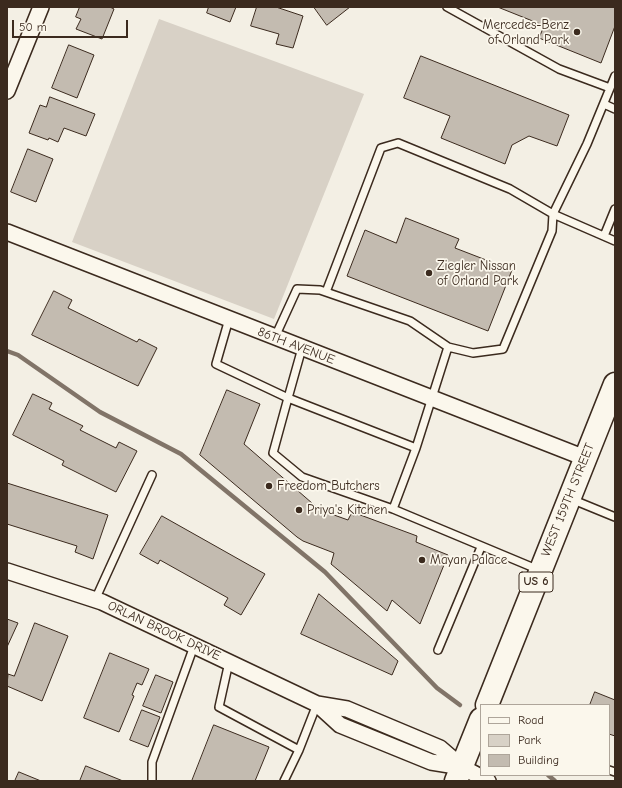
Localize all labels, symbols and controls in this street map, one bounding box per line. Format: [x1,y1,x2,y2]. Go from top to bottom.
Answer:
scale bar [14,12,130,38]
place label: Mercedes-Benz of Orland Park [483,17,569,48]
text: 50 m [19,20,47,34]
marker: Mercedes-Benz of Orland Park [572,27,582,37]
place label: Ziegler Nissan of Orland Park [437,258,518,289]
marker: Ziegler Nissan of Orland Park [424,268,434,278]
street label: 86TH AVENUE [255,324,337,368]
street label: WEST 159TH STREET [538,441,598,559]
place label: Freedom Butchers [277,478,380,494]
marker: Freedom Butchers [264,481,274,491]
place label: Priya's Kitchen [307,502,388,518]
marker: Priya's Kitchen [294,505,304,515]
place label: Mayan Palace [430,552,507,568]
marker: Mayan Palace [417,555,427,565]
road number: US 6 [519,572,553,592]
street label: ORLAN BROOK DRIVE [105,598,223,664]
legend [480,704,610,776]
text: Road [518,713,544,727]
text: Park [518,733,541,747]
text: Building [518,753,559,767]

